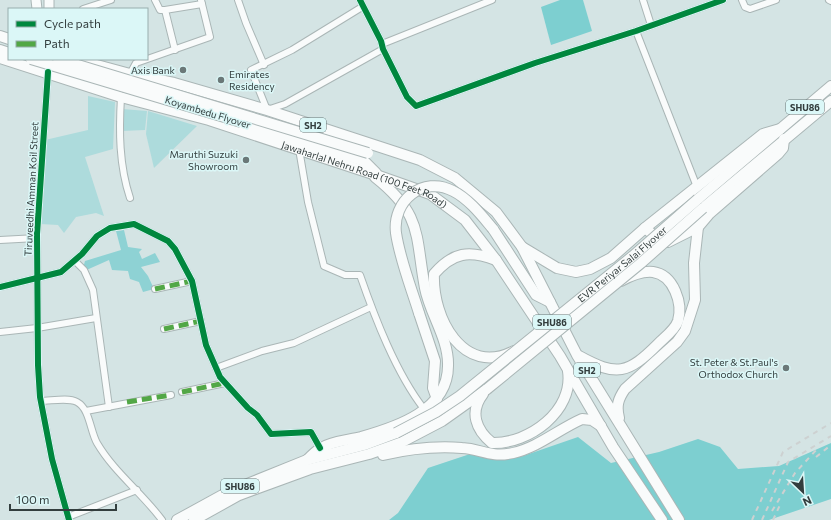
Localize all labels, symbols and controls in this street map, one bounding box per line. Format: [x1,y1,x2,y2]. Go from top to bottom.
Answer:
legend [8,8,148,60]
text: Cycle path [44,16,101,30]
text: Path [44,36,70,50]
place label: Axis Bank [131,64,176,76]
marker: Axis Bank [178,65,188,75]
place label: Emirates Residency [229,68,275,92]
marker: Emirates Residency [216,75,226,85]
street label: Koyambedu Flyover [164,93,252,131]
road number: SHU86 [786,100,824,114]
road number: SH2 [300,118,326,132]
street label: Tiruveedhi Amman Koil Street [21,121,41,257]
street label: Jawaharlal Nehru Road (100 Feet Road) [280,138,450,211]
place label: Maruthi Suzuki Showroom [169,148,238,172]
marker: Maruthi Suzuki Showroom [241,155,251,165]
street label: EVR Periyar Salai Flyover [575,223,669,305]
road number: SHU86 [533,315,571,329]
place label: St. Peter & St.Paul's Orthodox Church [690,356,778,380]
road number: SH2 [574,363,600,377]
marker: St. Peter & St.Paul's Orthodox Church [781,363,791,373]
north arrow [783,472,823,512]
road number: SHU86 [221,479,259,493]
scale bar [10,486,116,512]
text: 100 m [16,492,50,506]
text: N [801,494,814,509]

